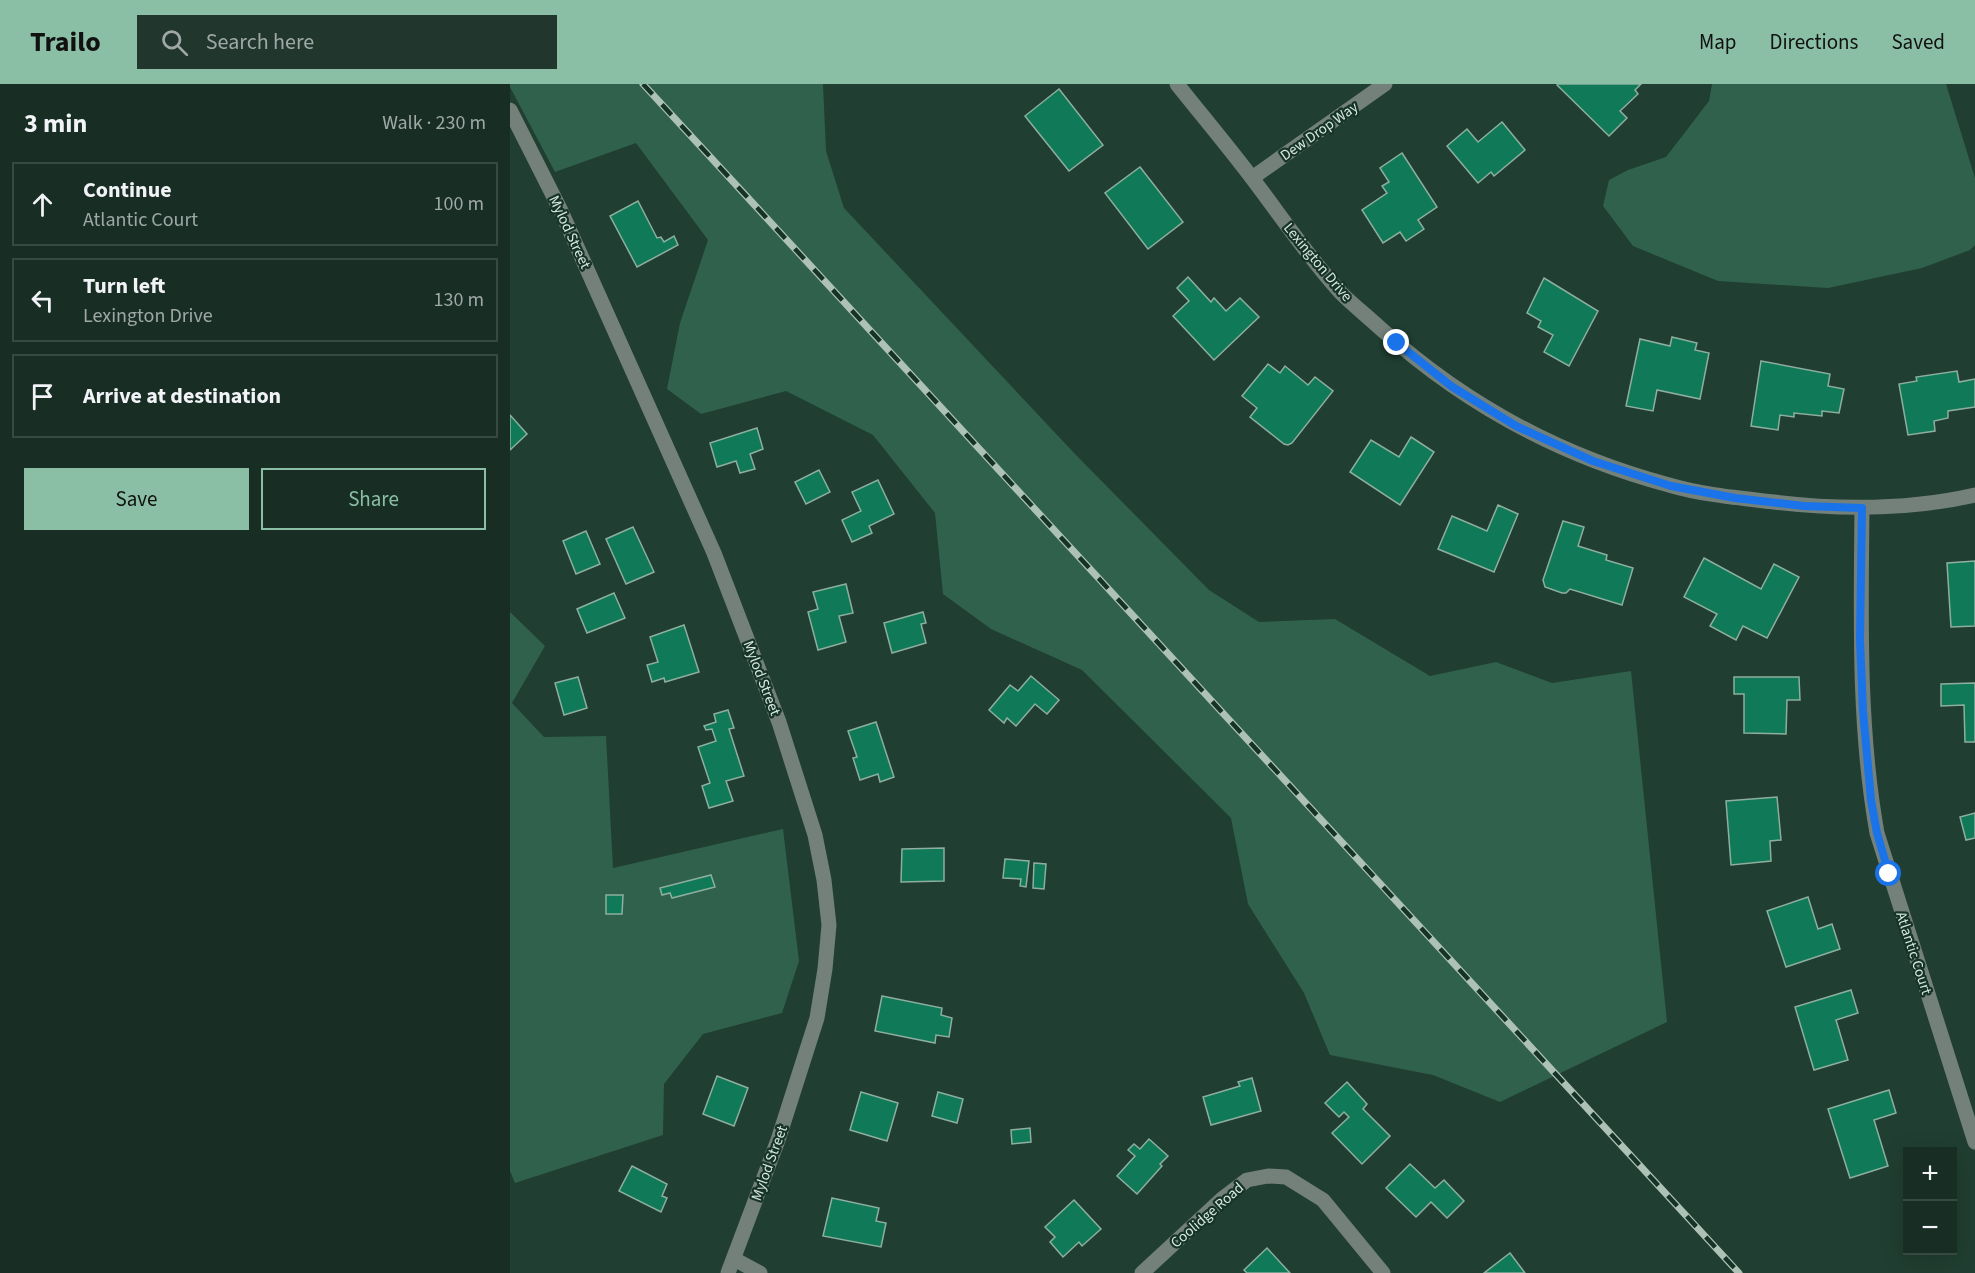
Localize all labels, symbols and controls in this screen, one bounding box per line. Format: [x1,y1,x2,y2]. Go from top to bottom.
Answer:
search box [137,15,557,69]
text: Trailo [30,22,101,62]
icon: search [158,26,191,59]
text: Search here [206,26,314,58]
text: Map [1699,27,1737,57]
text: Directions [1770,27,1858,57]
text: Saved [1891,27,1945,57]
street label: Dew Drop Way [1276,97,1362,166]
text: 3 min [24,105,87,142]
text: Walk · 230 m [382,109,486,137]
text: Continue [83,174,172,206]
icon: ahead [26,188,59,221]
text: 100 m [434,190,484,218]
street label: Mylod Street [543,192,596,272]
text: Atlantic Court [83,206,198,234]
street label: Lexington Drive [1278,218,1357,306]
text: Turn left [83,270,165,302]
icon: left [26,284,59,317]
text: 130 m [434,286,484,314]
text: Lexington Drive [83,302,213,330]
route end [1383,329,1409,355]
icon: arrive [26,380,59,413]
text: Arrive at destination [83,380,281,412]
button: Save [24,468,249,530]
button: Share [261,468,486,530]
street label: Mylod Street [738,638,785,719]
route start [1875,860,1901,886]
street label: Atlantic Court [1890,909,1937,997]
street label: Mylod Street [746,1123,793,1204]
map controls [1903,1147,1957,1255]
button: + [1903,1147,1957,1201]
street label: Coolidge Road [1166,1178,1248,1253]
button: − [1903,1201,1957,1255]

